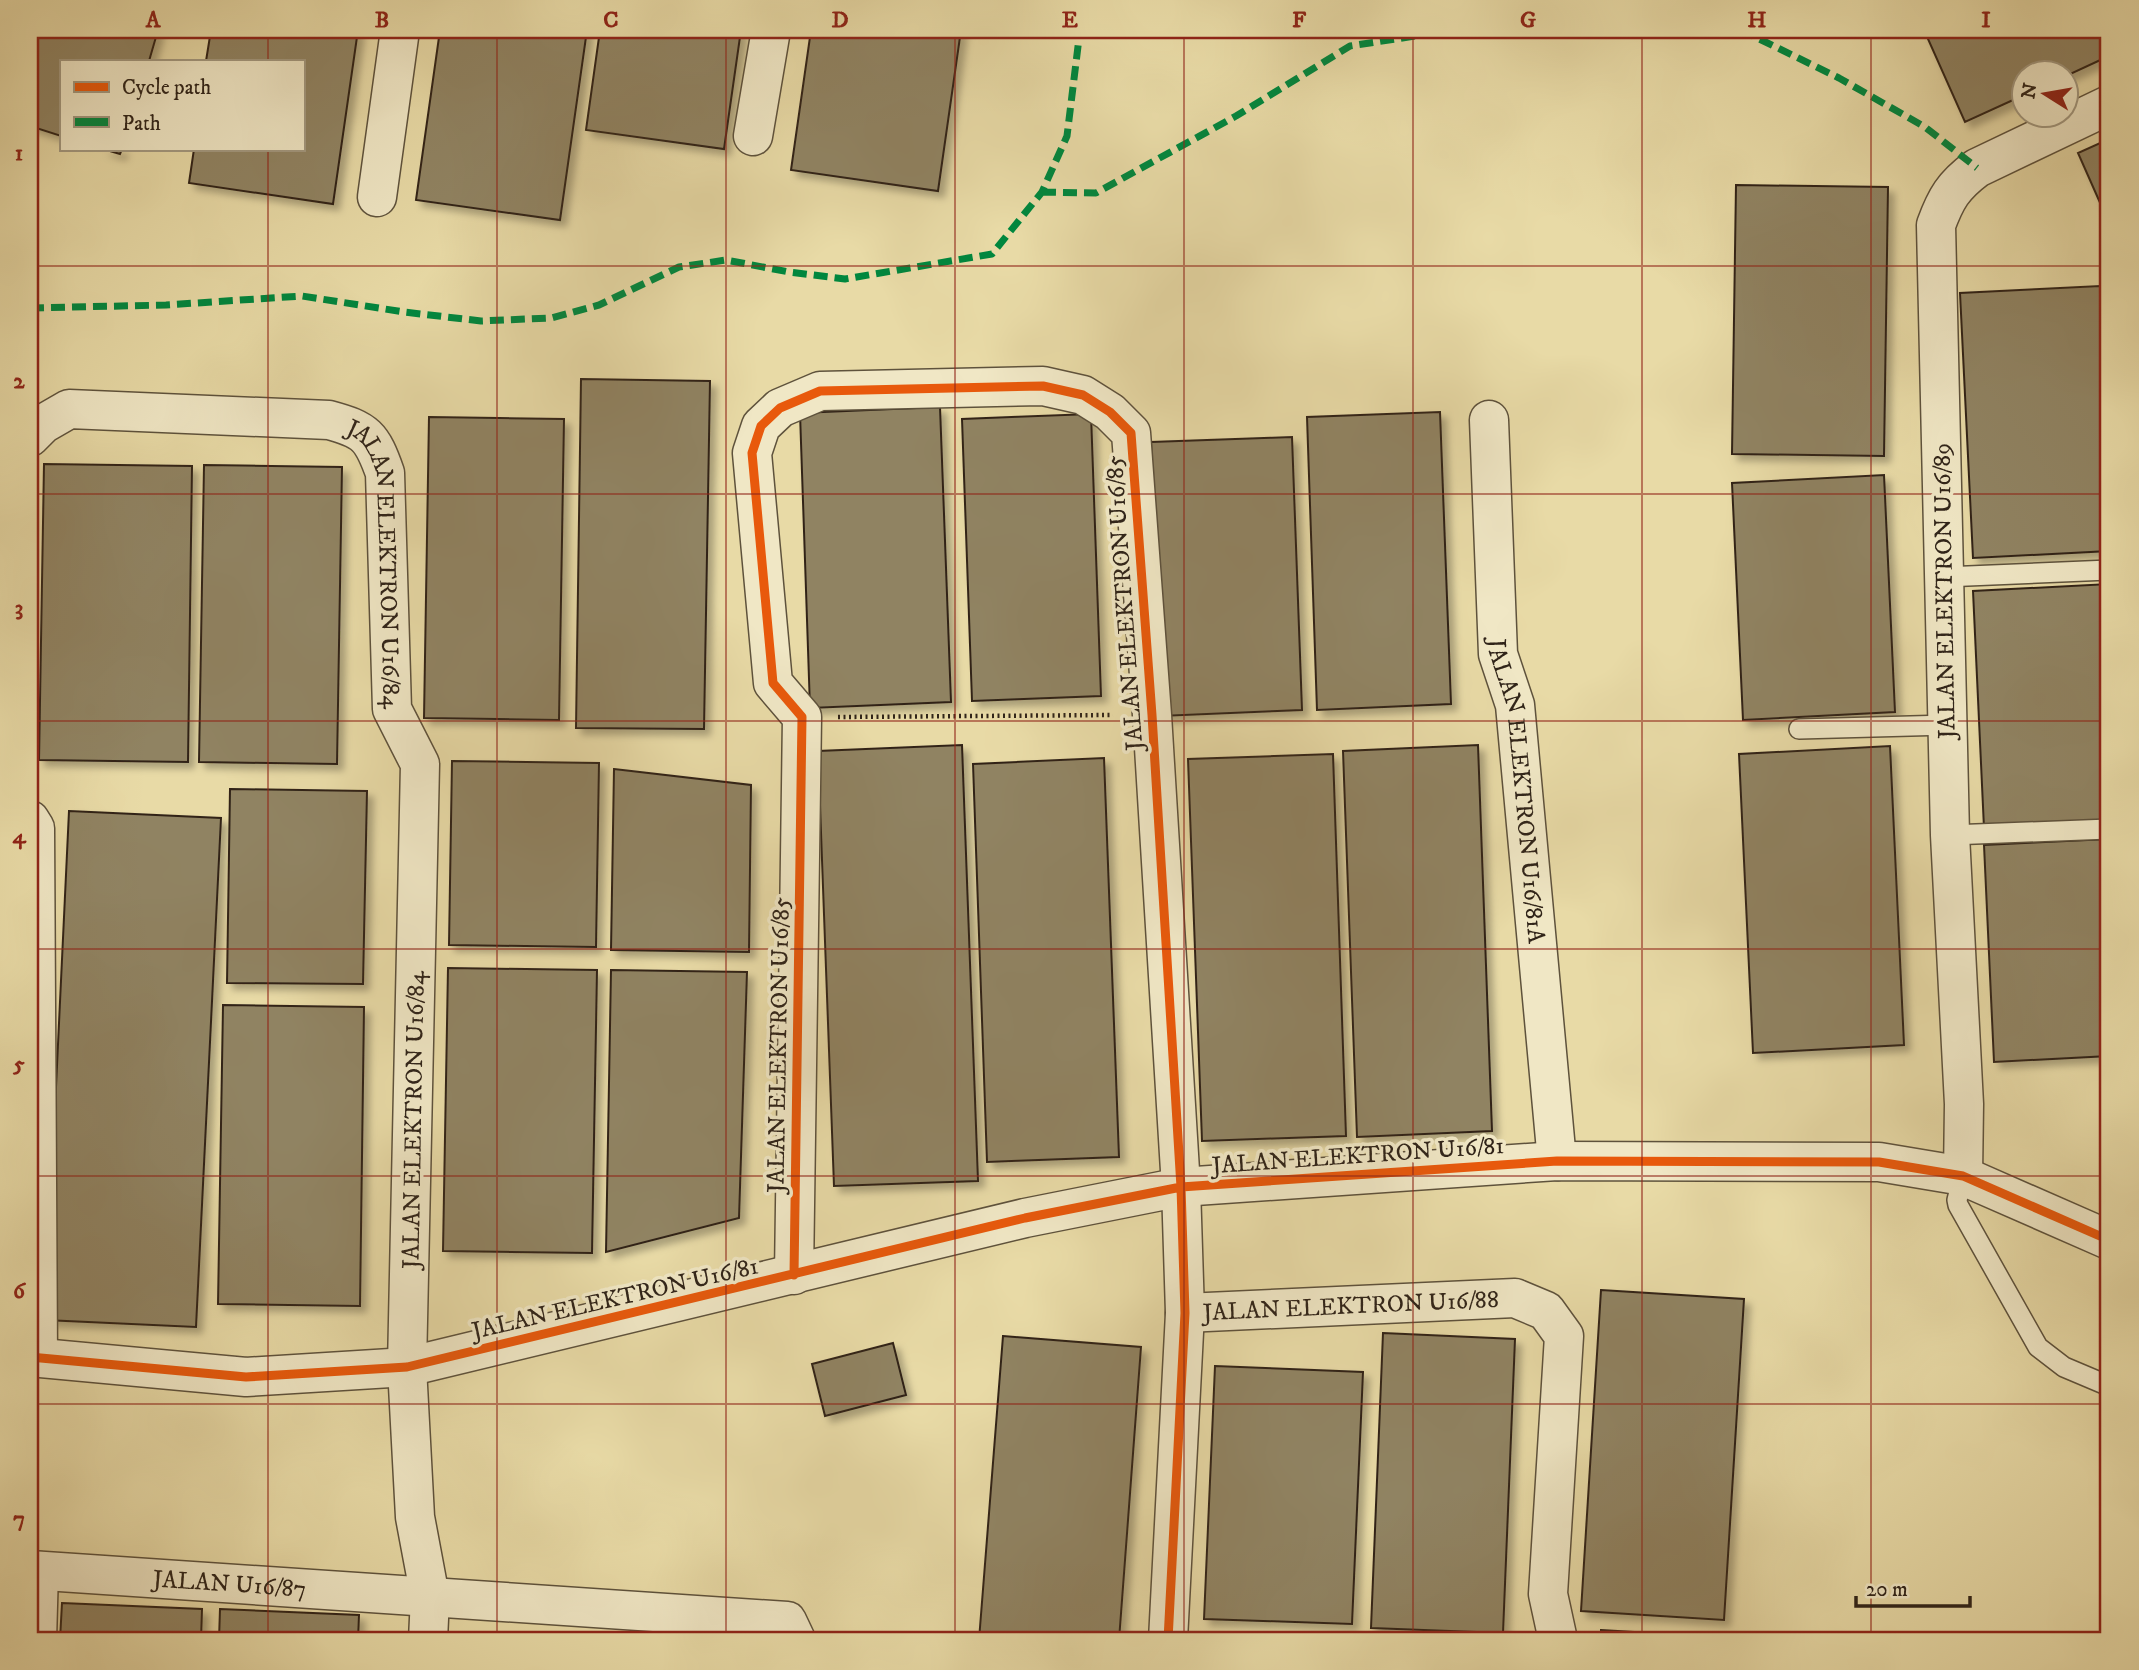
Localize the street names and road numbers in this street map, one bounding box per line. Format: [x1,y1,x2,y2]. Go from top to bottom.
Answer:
street label: JALAN ELEKTRON U16/84 [340,412,406,710]
street label: JALAN ELEKTRON U16/89 [1927,443,1963,741]
street label: JALAN ELEKTRON U16/85 [1100,454,1150,754]
street label: JALAN ELEKTRON U16/81A [1481,636,1551,945]
street label: JALAN ELEKTRON U16/85 [761,897,797,1195]
street label: JALAN ELEKTRON U16/84 [396,970,432,1271]
street label: JALAN ELEKTRON U16/81 [1209,1131,1505,1181]
street label: JALAN ELEKTRON U16/81 [467,1251,761,1347]
street label: JALAN ELEKTRON U16/88 [1200,1285,1499,1328]
street label: JALAN U16/87 [150,1564,307,1605]

